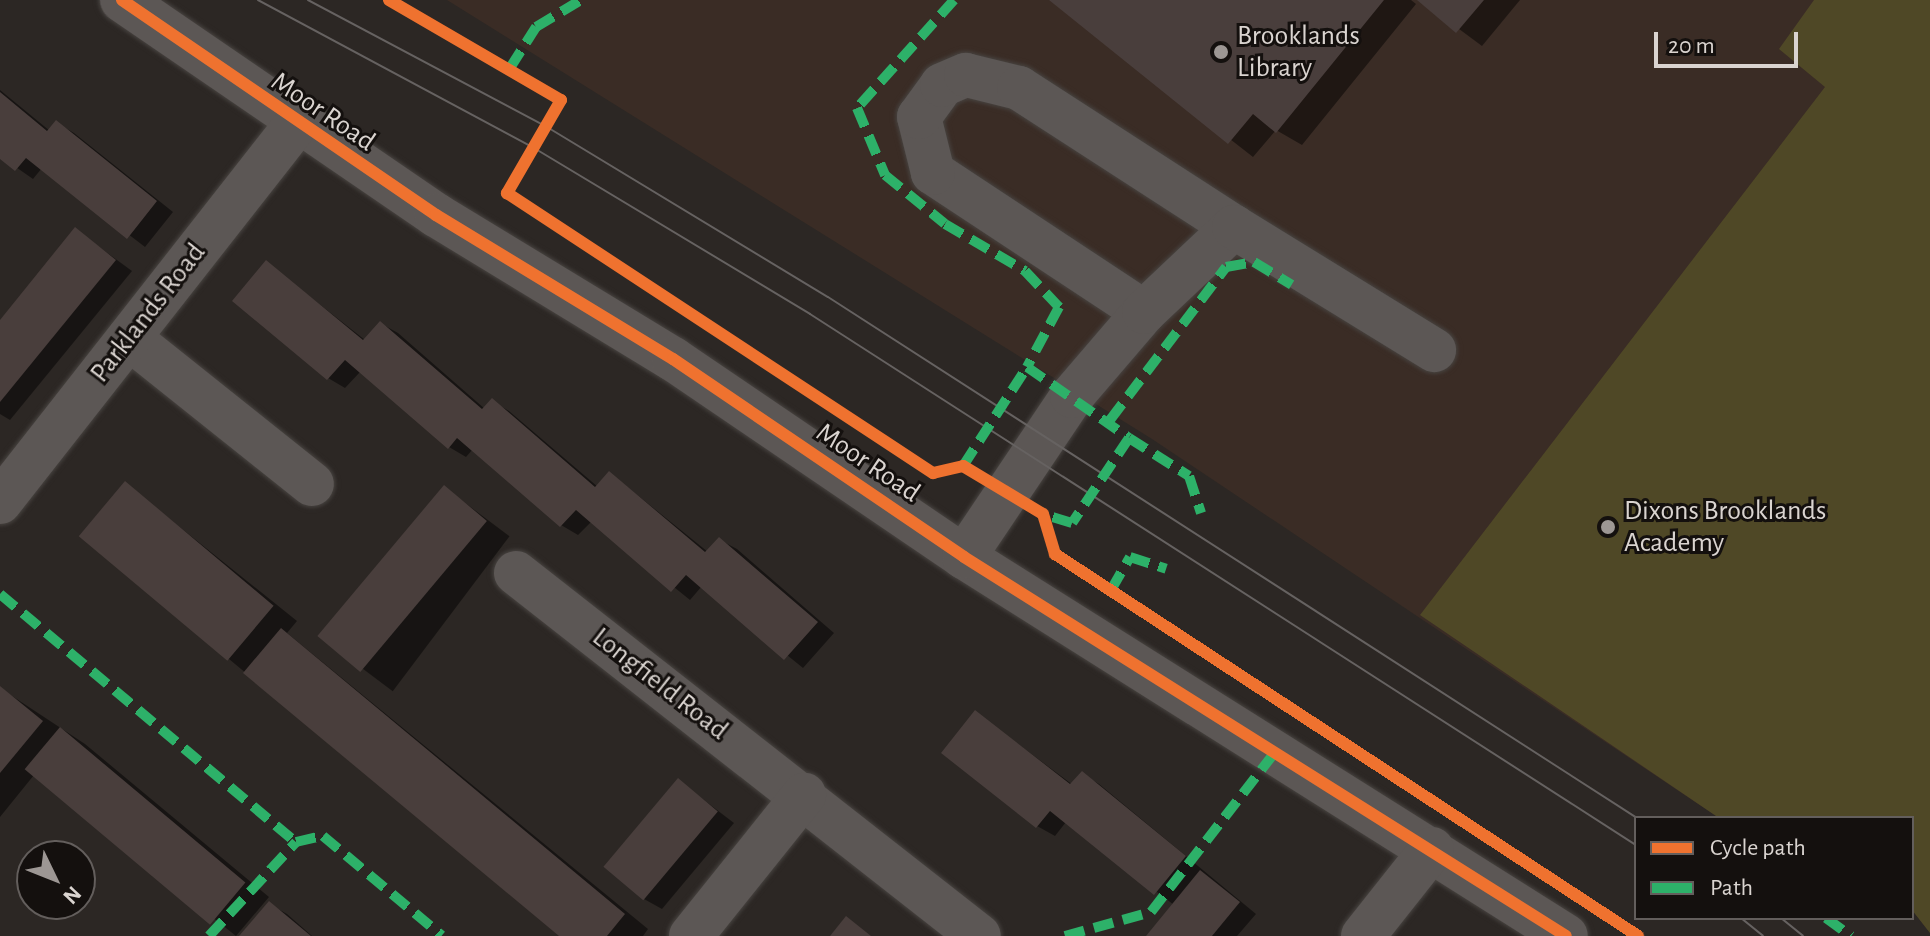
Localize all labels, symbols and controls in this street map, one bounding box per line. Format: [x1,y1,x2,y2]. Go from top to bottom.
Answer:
scale bar [1658,16,1802,66]
place label: Brooklands Library [1237,19,1360,85]
text: 20 m [1668,34,1715,58]
marker: Brooklands Library [1212,43,1230,61]
street label: Moor Road [265,65,381,159]
street label: Parklands Road [83,237,213,389]
street label: Moor Road [810,416,926,510]
place label: Dixons Brooklands Academy [1624,494,1826,560]
marker: Dixons Brooklands Academy [1599,518,1617,536]
street label: Longfield Road [585,621,735,747]
legend [1634,816,1914,920]
text: Cycle path [1710,836,1806,860]
north arrow [16,840,96,920]
text: Path [1710,876,1753,900]
text: N [59,882,85,908]

